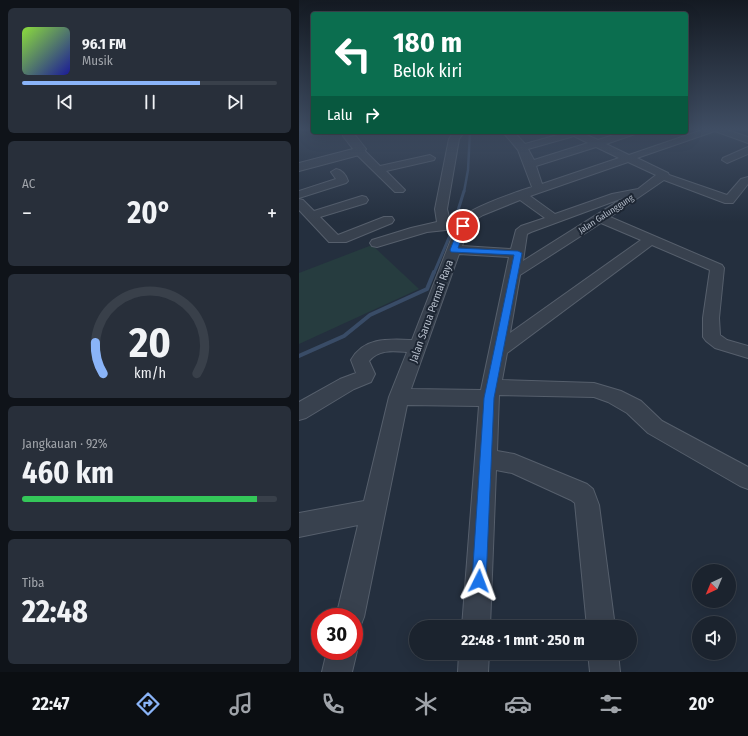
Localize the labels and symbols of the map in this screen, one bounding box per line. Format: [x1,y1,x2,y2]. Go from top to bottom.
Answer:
street label: Jalan Galunggung [577,192,636,236]
pin [446,209,480,243]
street label: Jalan Sarua Permai Raya [407,258,456,364]
position arrow [458,560,500,602]
north arrow [692,564,736,608]
speed limit sign: 30 [311,608,363,660]

